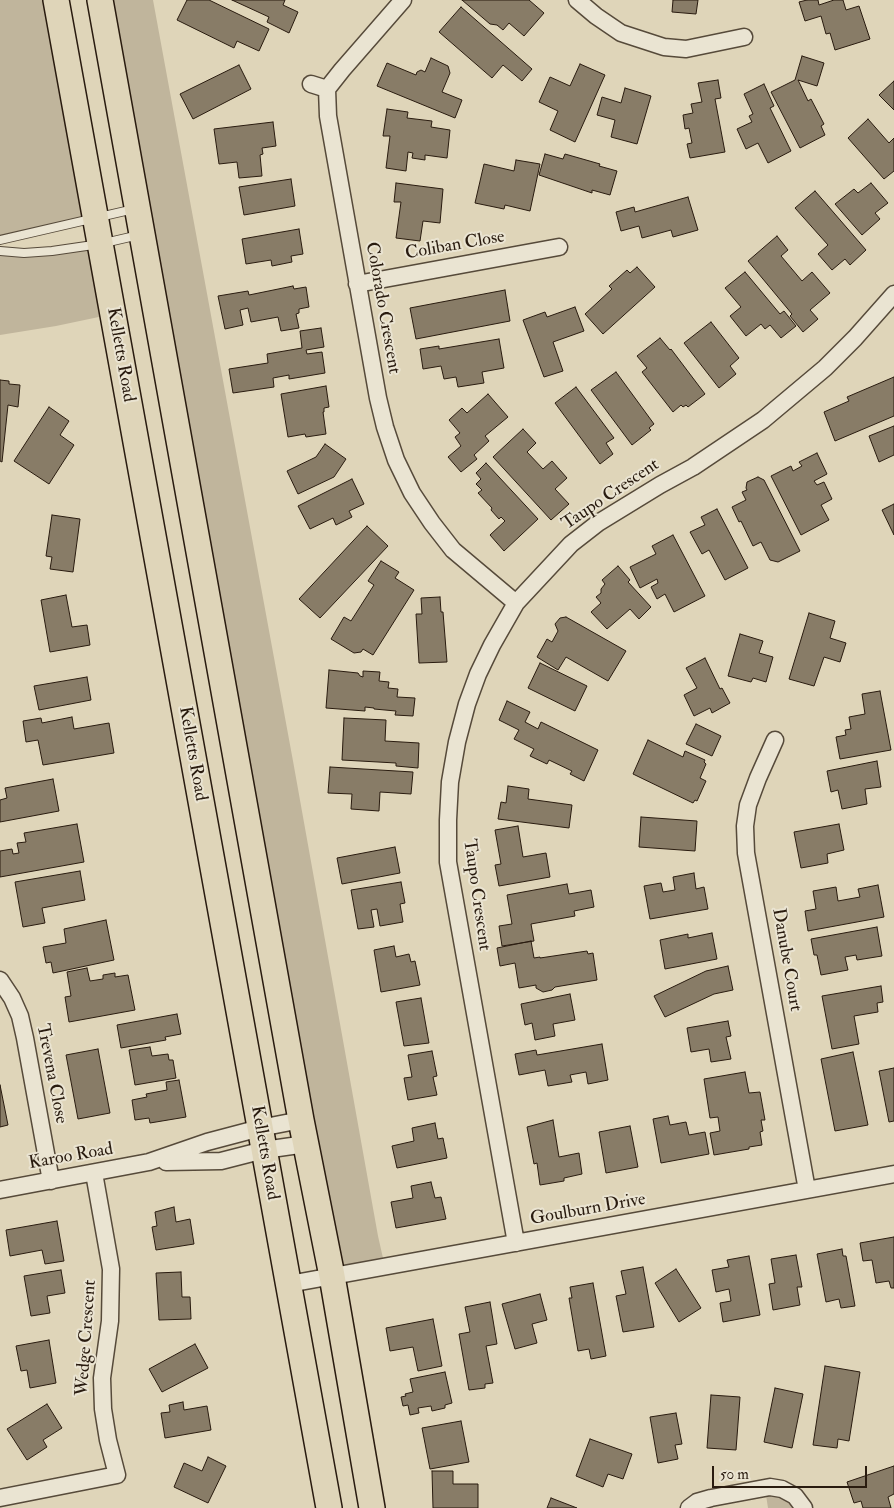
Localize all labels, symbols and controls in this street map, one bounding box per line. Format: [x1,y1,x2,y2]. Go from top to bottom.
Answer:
street label: Coliban Close [404,227,506,265]
street label: Colorado Crescent [360,240,404,376]
street label: Kelletts Road [101,306,139,404]
street label: Taupo Crescent [558,455,664,535]
street label: Kelletts Road [173,705,211,803]
street label: Taupo Crescent [457,838,495,952]
street label: Danube Court [766,907,806,1013]
street label: Trevena Close [31,1022,71,1126]
street label: Kelletts Road [245,1104,283,1202]
street label: Karoo Road [27,1139,115,1175]
street label: Goulburn Drive [529,1189,647,1231]
street label: Wedge Crescent [72,1279,102,1397]
scale bar [714,1456,869,1488]
text: 50 m [720,1465,749,1484]

